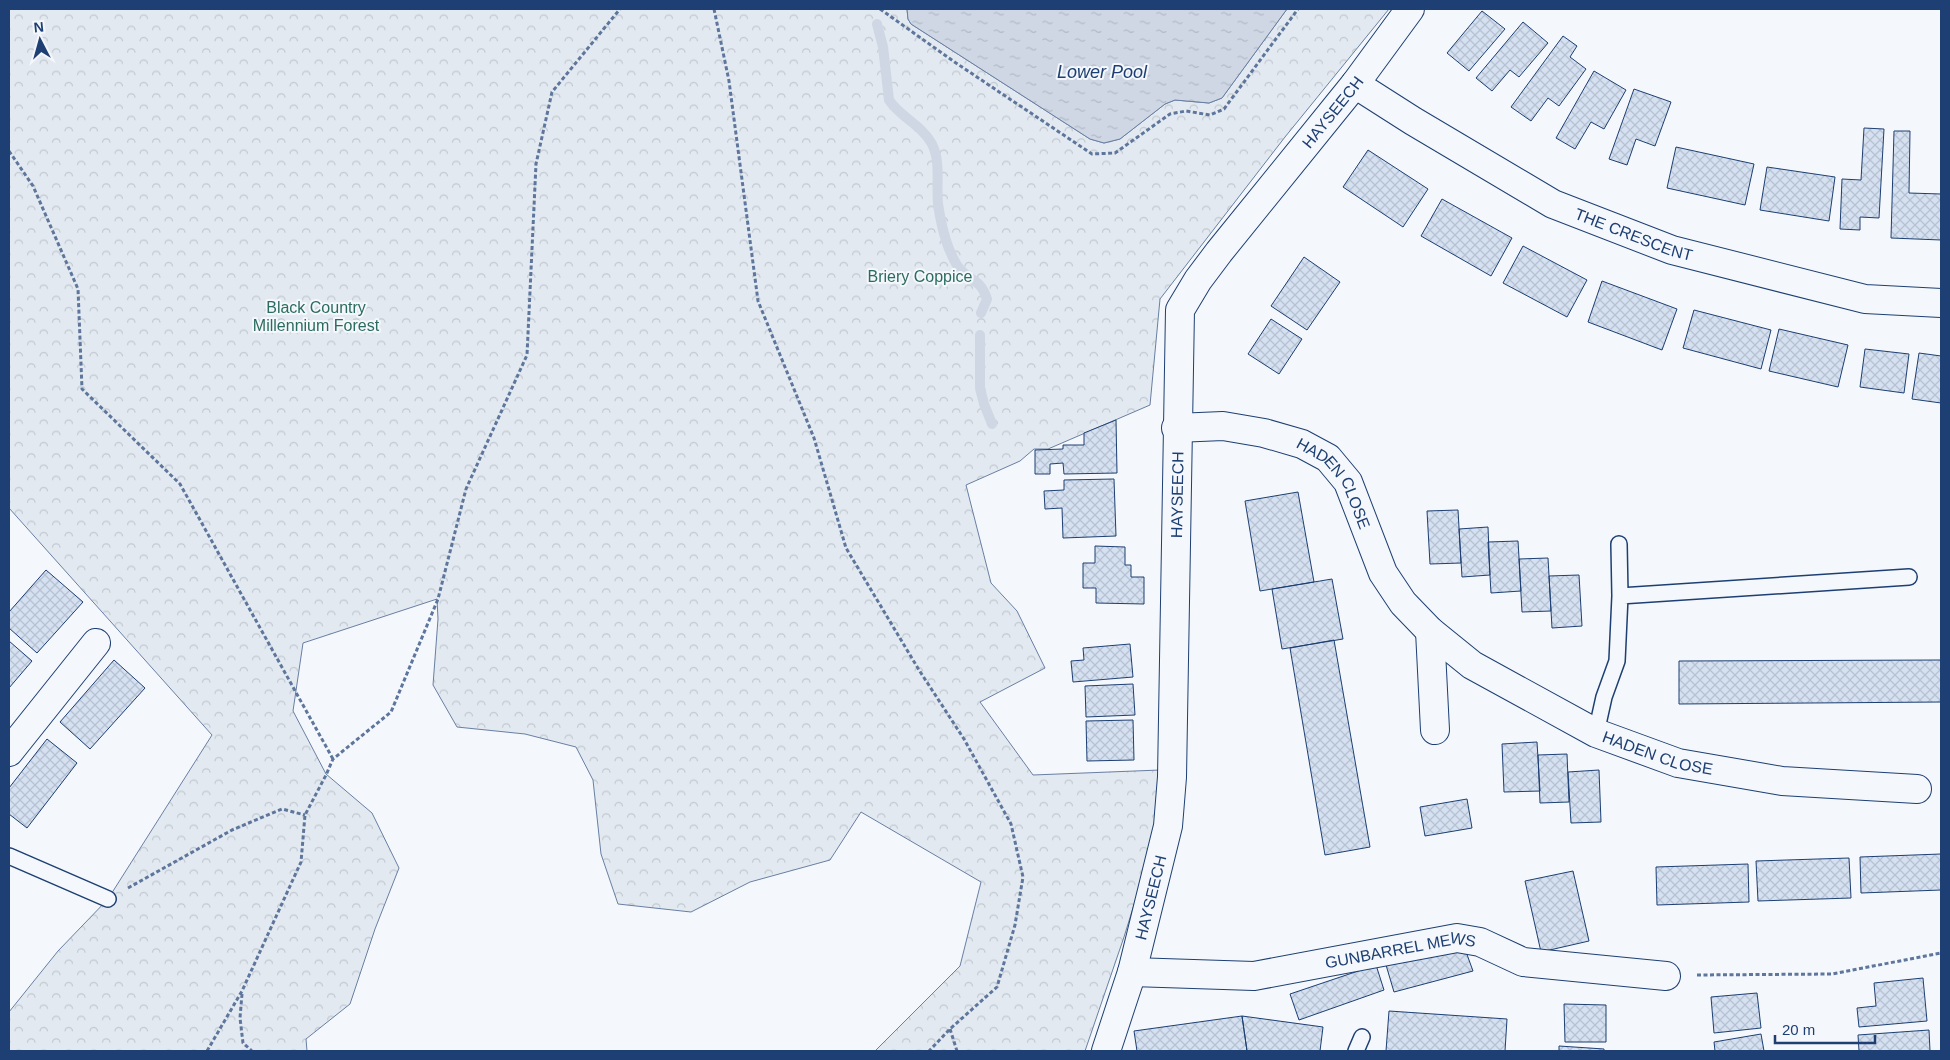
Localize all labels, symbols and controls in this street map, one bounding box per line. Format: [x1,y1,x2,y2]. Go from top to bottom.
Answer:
north arrow [15,15,65,65]
text: N [33,19,45,36]
water label: Lower Pool [1057,62,1148,82]
street label: HAYSEECH [1299,73,1367,151]
street label: THE CRESCENT [1572,205,1695,264]
park label: Briery Coppice [868,268,973,285]
park label: Black Country Millennium Forest [253,299,380,334]
street label: HADEN CLOSE [1294,435,1373,531]
street label: HAYSEECH [1168,451,1187,538]
street label: HADEN CLOSE [1600,728,1714,778]
street label: HAYSEECH [1132,853,1170,942]
street label: GUNBARREL MEWS [1324,929,1477,972]
scale bar [1775,1012,1875,1044]
text: 20 m [1782,1021,1815,1038]

